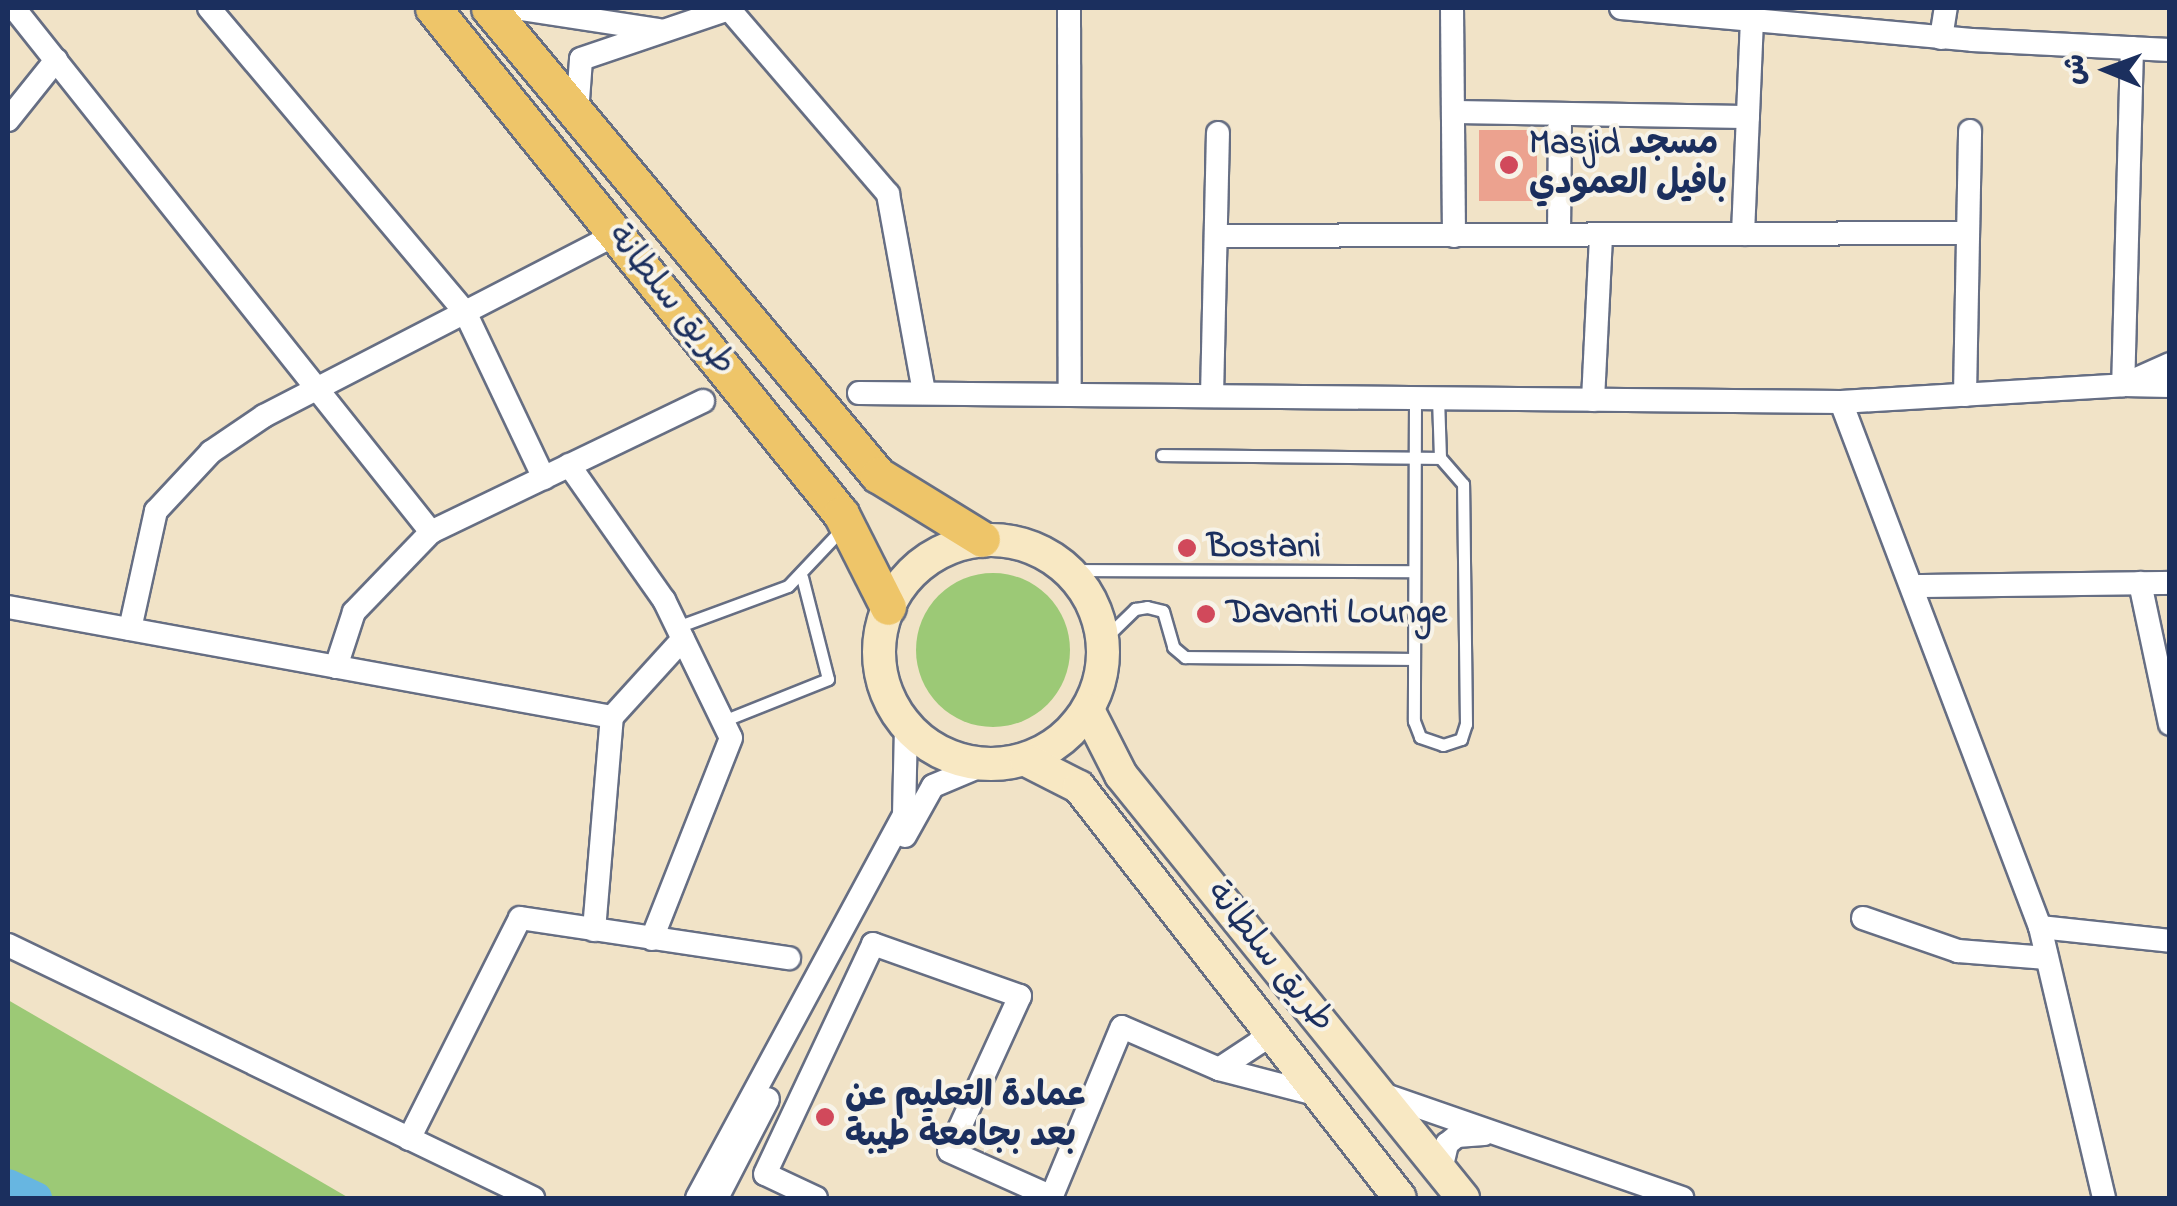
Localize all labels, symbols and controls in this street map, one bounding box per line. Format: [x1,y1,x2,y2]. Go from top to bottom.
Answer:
north arrow [2057,20,2157,120]
text: ش [2056,54,2097,85]
place label: Masjid مسجد بافيل العمودي [1529,124,1727,206]
marker: Masjid مسجد بافيل العمودي [1498,154,1520,176]
street label: طريق سلطانة [596,217,744,385]
place label: Bostani [1207,527,1321,569]
marker: Bostani [1176,537,1198,559]
place label: Davanti Lounge [1226,593,1447,635]
marker: Davanti Lounge [1195,603,1217,625]
street label: طريق سلطانة [1195,874,1343,1042]
place label: عمادة التعليم عن بعد بجامعة طيبة [845,1076,1088,1158]
marker: عمادة التعليم عن بعد بجامعة طيبة [814,1106,836,1128]

